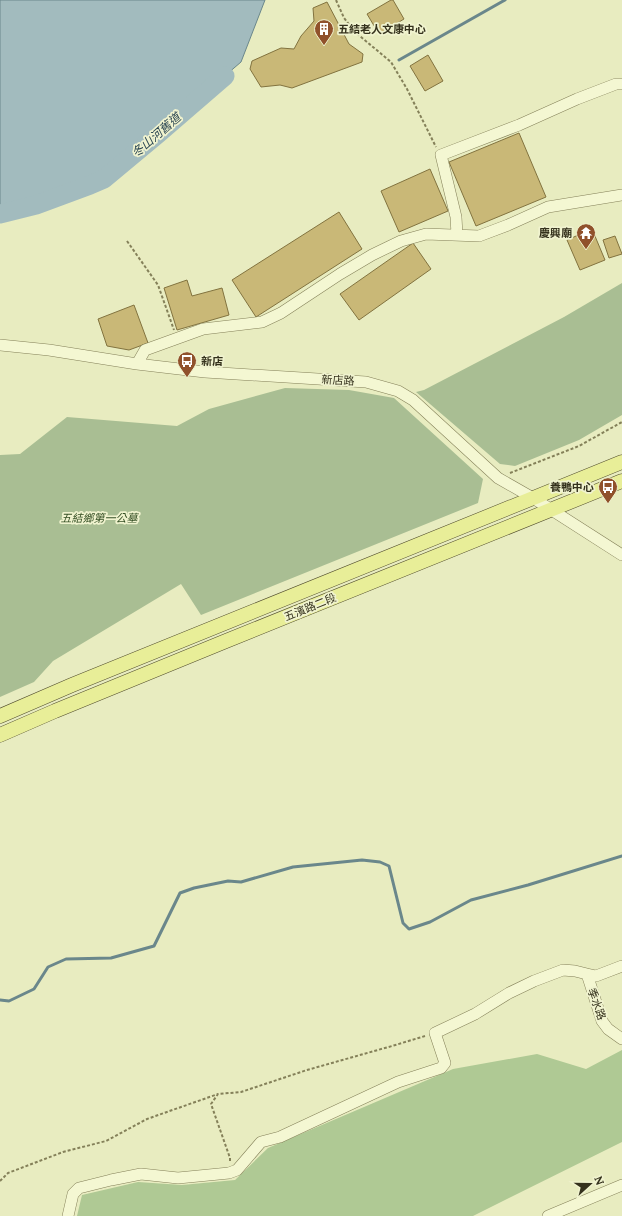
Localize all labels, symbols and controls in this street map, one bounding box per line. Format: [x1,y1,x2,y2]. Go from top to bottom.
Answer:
building icon: 五結老人文康中心 [313,18,335,46]
place label: 五結老人文康中心 [338,22,426,36]
water label: 冬山河舊道 [128,108,185,160]
temple icon: 慶興廟 [575,222,597,250]
place label: 慶興廟 [539,226,572,240]
bus stop icon: 新店 [176,350,198,378]
place label: 新店 [201,354,223,368]
street label: 新店路 [321,372,355,388]
bus stop icon: 養鴨中心 [597,476,619,504]
place label: 養鴨中心 [550,480,594,494]
park label: 五結鄉第一公墓 [61,511,139,525]
street label: 五濱路二段 [282,590,338,624]
street label: 季水路 [585,986,609,1022]
north arrow [570,1164,610,1204]
text: N [591,1174,608,1187]

